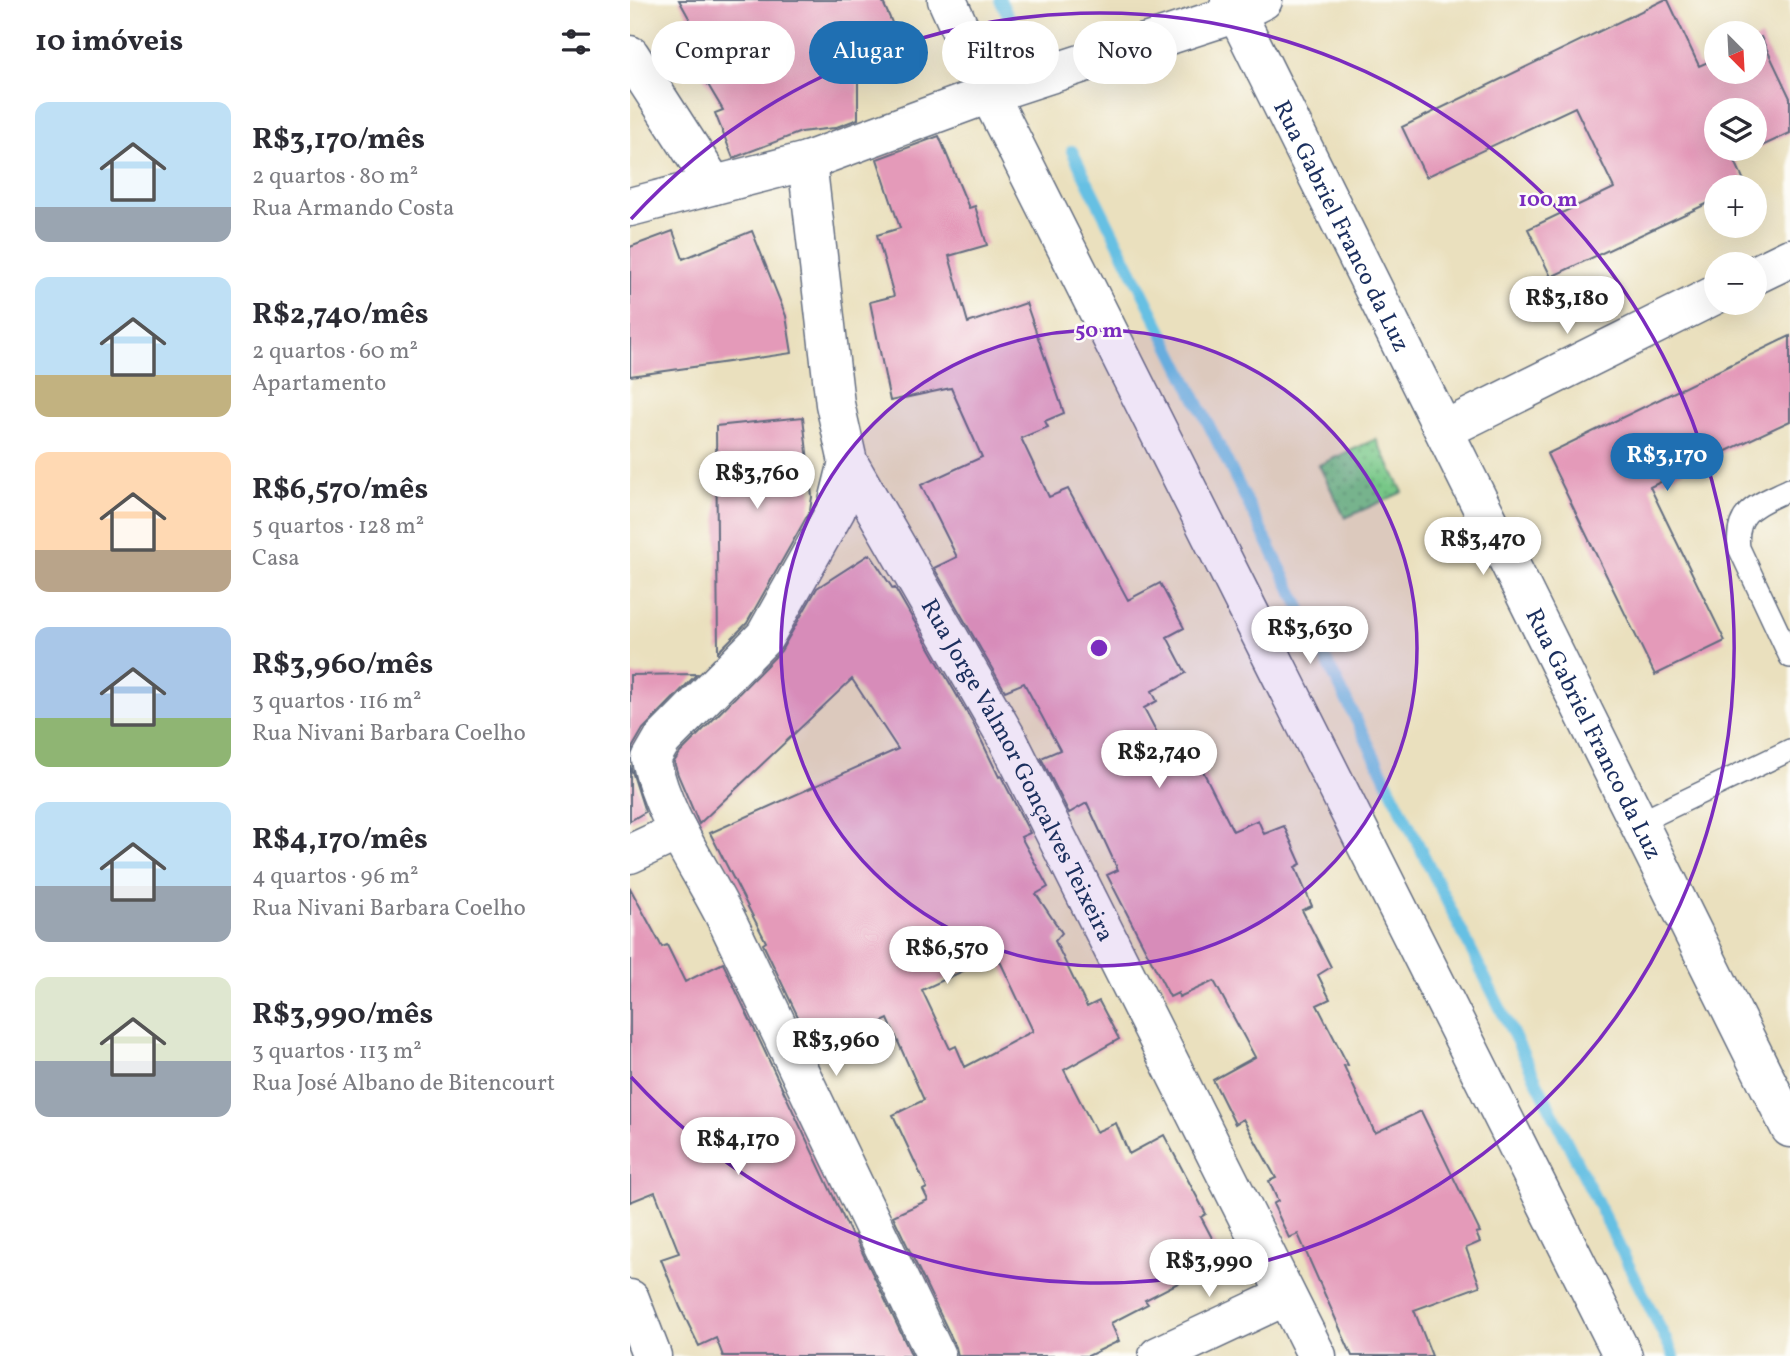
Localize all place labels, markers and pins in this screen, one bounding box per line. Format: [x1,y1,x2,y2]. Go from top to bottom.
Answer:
pin: R$3,180 [1502,276,1632,336]
pin: R$3,170 [1602,434,1732,493]
pin: R$3,760 [692,452,822,511]
pin: R$3,470 [1418,518,1548,577]
pin: R$3,630 [1245,606,1375,666]
centre of rings [1087,636,1111,660]
pin: R$2,740 [1094,730,1224,790]
pin: R$6,570 [882,926,1012,986]
pin: R$3,960 [771,1018,901,1078]
pin: R$4,170 [673,1118,803,1177]
pin: R$3,990 [1144,1240,1274,1299]

